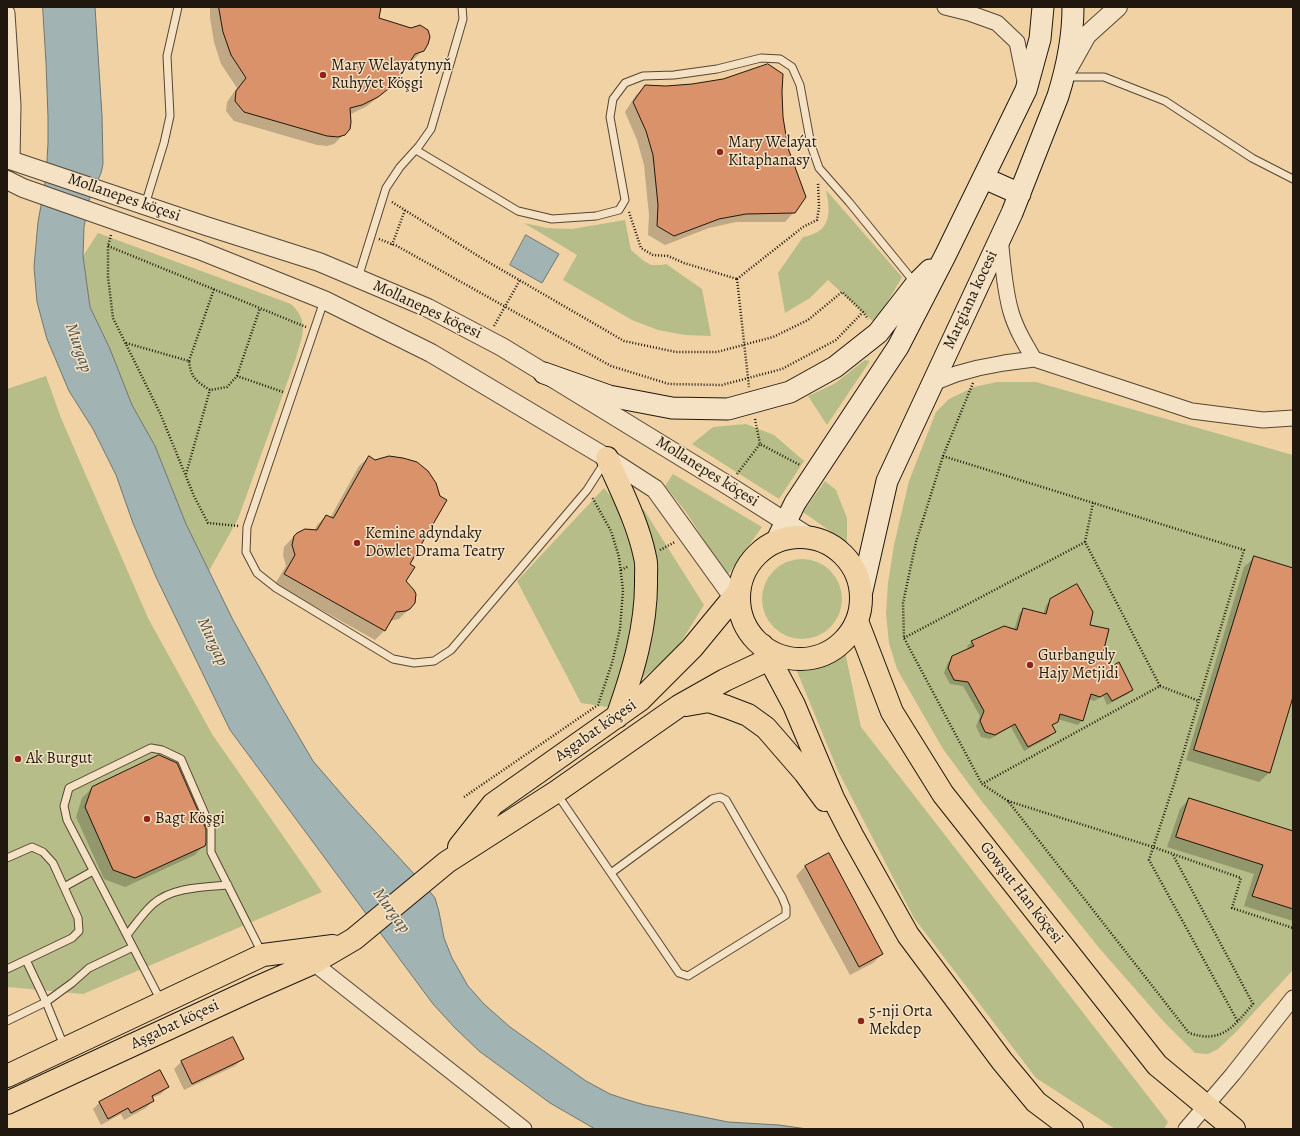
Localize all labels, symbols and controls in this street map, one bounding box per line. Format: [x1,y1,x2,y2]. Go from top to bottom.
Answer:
place label: Mary Welayatynyň Ruhyýet Köşgi [331,56,452,94]
marker: Mary Welayatynyň Ruhyýet Köşgi [318,70,328,80]
place label: Mary Welaýat Kitaphanasy [728,133,817,171]
marker: Mary Welaýat Kitaphanasy [715,147,725,157]
street label: Mollanepes köçesi [65,170,183,226]
street label: Margiana kocesi [940,248,1002,352]
street label: Mollanepes köçesi [370,276,484,344]
water label: Murgap [60,321,96,375]
street label: Mollanepes köçesi [652,433,762,511]
place label: Kemine adyndaky Döwlet Drama Teatry [365,524,505,562]
marker: Kemine adyndaky Döwlet Drama Teatry [352,538,362,548]
water label: Murgap [192,615,232,669]
place label: Gurbanguly Hajy Metjidi [1038,646,1119,684]
marker: Gurbanguly Hajy Metjidi [1025,660,1035,670]
street label: Aşgabat köçesi [551,696,641,766]
place label: Ak Burgut [26,749,92,769]
marker: Ak Burgut [13,754,23,764]
place label: Bagt Köşgi [155,809,225,829]
marker: Bagt Köşgi [142,814,152,824]
street label: Gowşut Han köçesi [975,838,1067,948]
water label: Murgap [368,884,414,938]
street label: Aşgabat köçesi [128,996,222,1054]
place label: 5-nji Orta Mekdep [869,1002,932,1040]
marker: 5-nji Orta Mekdep [856,1016,866,1026]

